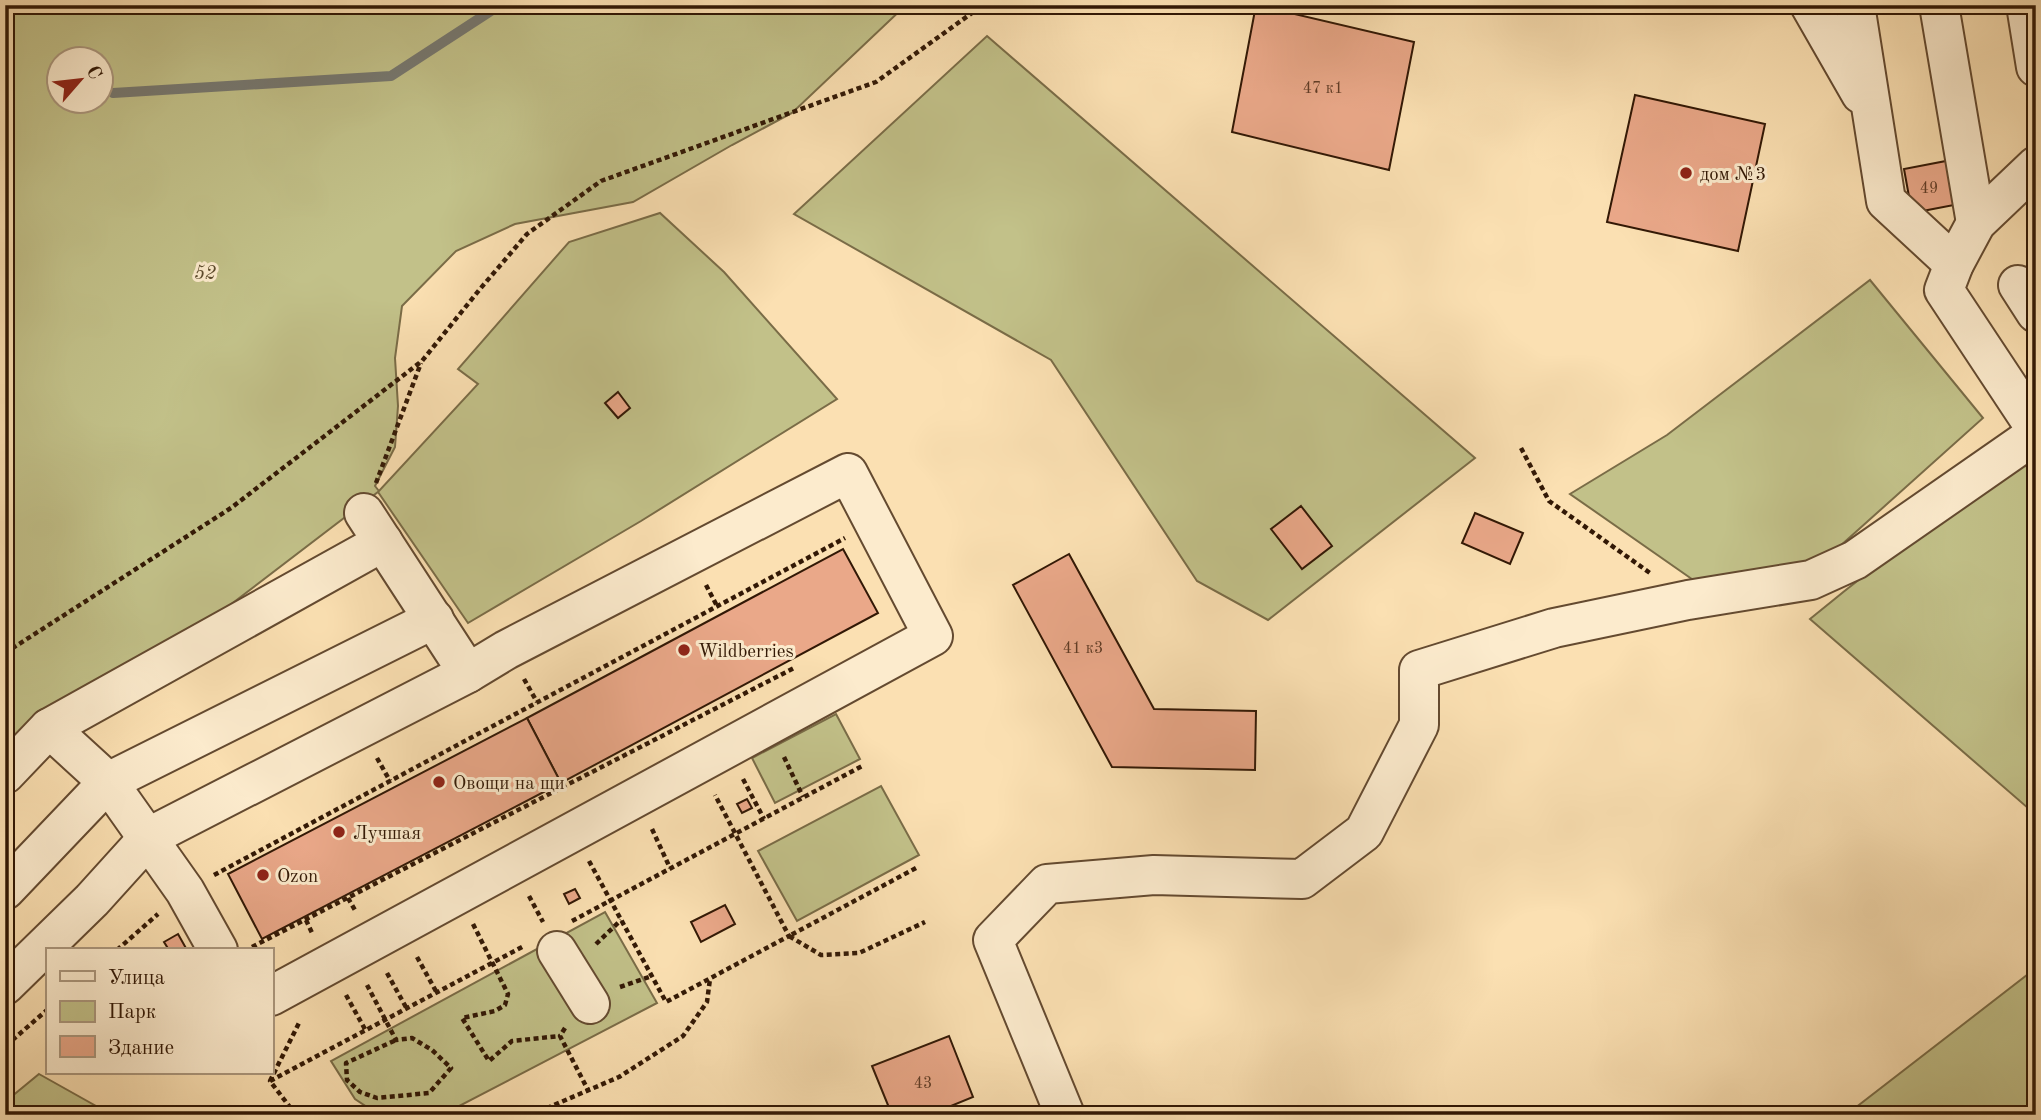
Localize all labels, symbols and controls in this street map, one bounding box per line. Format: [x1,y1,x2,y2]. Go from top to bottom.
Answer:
north arrow [46,46,116,116]
text: С [81,63,104,83]
house number: 47 к1 [1303,81,1343,97]
marker: дом №3 [1678,165,1694,181]
place label: дом №3 [1700,166,1766,185]
house number: 49 [1920,181,1938,197]
park label: 52 [194,264,216,284]
house number: 41 к3 [1063,641,1103,657]
marker: Wildberries [676,642,692,658]
place label: Wildberries [698,643,794,662]
marker: Овощи на щи [431,774,447,790]
place label: Овощи на щи [453,775,565,794]
marker: Лучшая [331,824,347,840]
place label: Лучшая [353,825,421,844]
marker: Ozon [255,867,271,883]
place label: Ozon [277,868,318,887]
legend [46,948,273,1074]
text: Улица [108,968,165,989]
text: Парк [108,1002,157,1023]
text: Здание [108,1038,174,1059]
house number: 43 [914,1076,932,1092]

